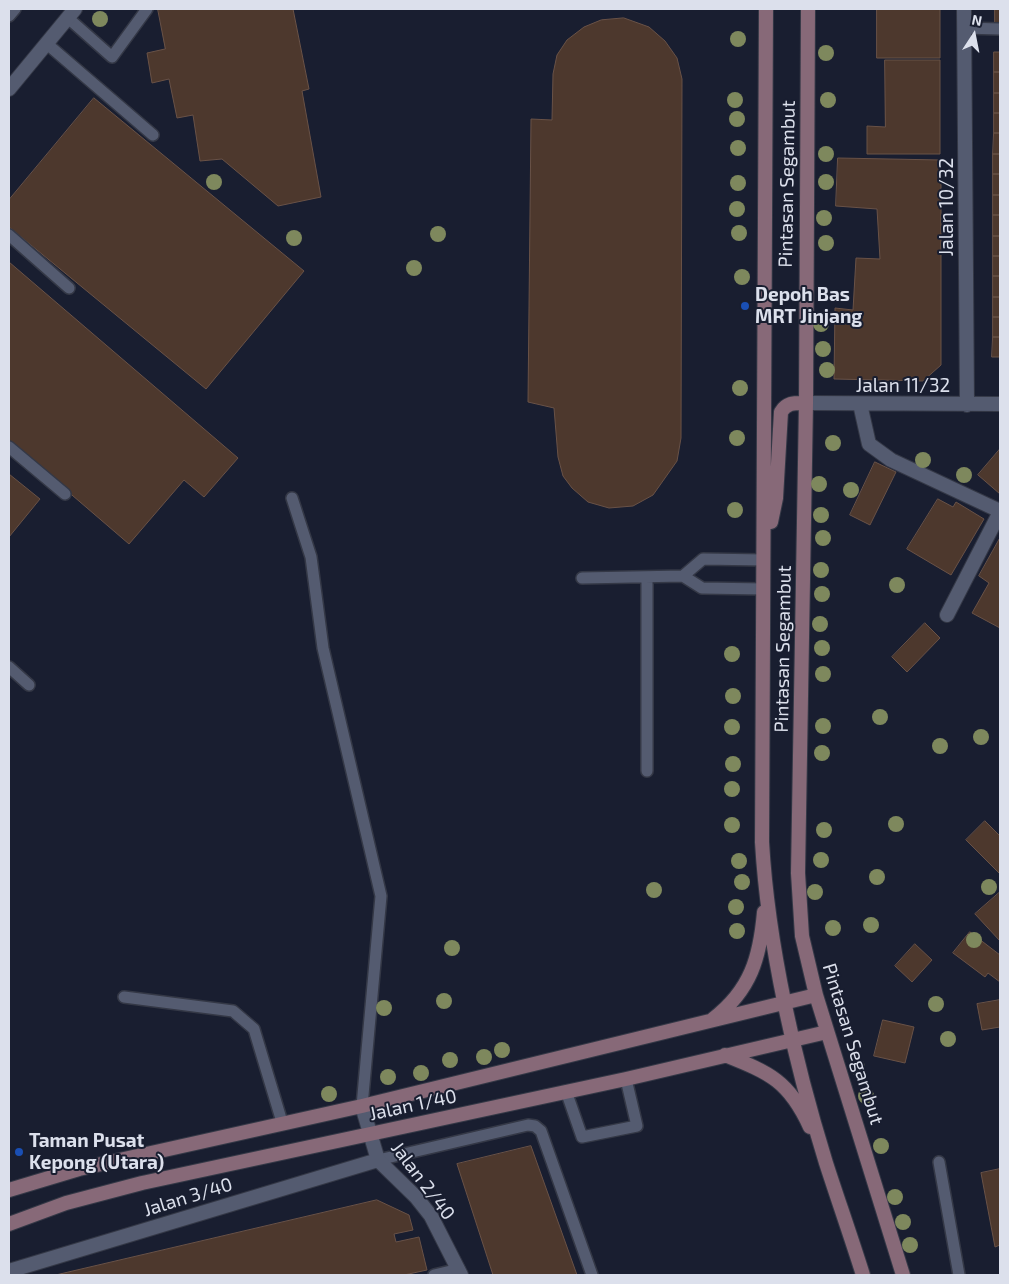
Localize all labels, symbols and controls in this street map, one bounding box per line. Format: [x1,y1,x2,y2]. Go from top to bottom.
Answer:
north arrow [949,10,999,60]
text: N [970,10,984,29]
street label: Pintasan Segambut [774,100,800,268]
street label: Jalan 10/32 [936,158,958,256]
place label: Depoh Bas MRT Jinjang [755,284,862,328]
marker: Depoh Bas MRT Jinjang [739,300,751,312]
street label: Jalan 11/32 [856,375,950,397]
street label: Pintasan Segambut [770,565,796,733]
street label: Pintasan Segambut [818,961,888,1127]
street label: Jalan 1/40 [367,1085,459,1125]
place label: Taman Pusat Kepong (Utara) [29,1130,164,1174]
street label: Jalan 2/40 [386,1137,460,1225]
marker: Taman Pusat Kepong (Utara) [13,1146,25,1158]
street label: Jalan 3/40 [141,1173,235,1221]

